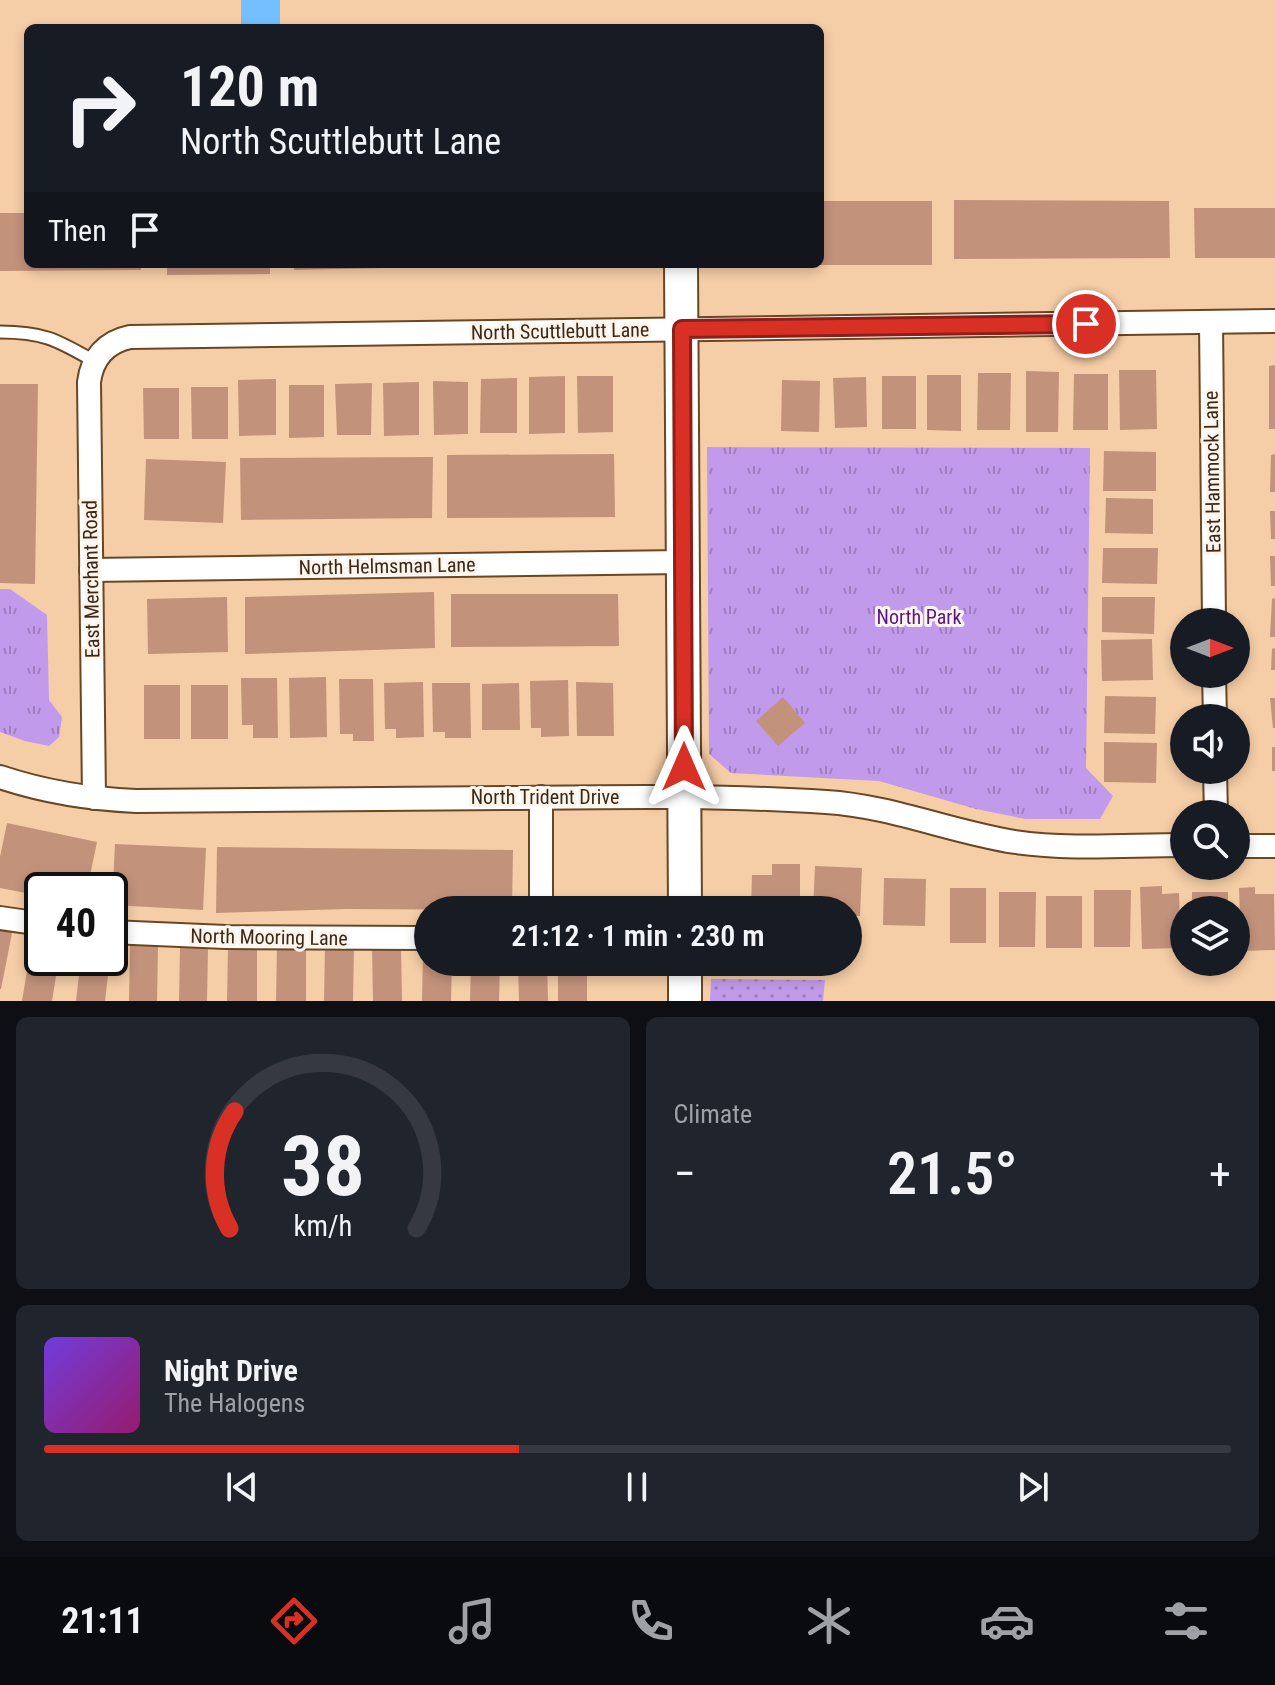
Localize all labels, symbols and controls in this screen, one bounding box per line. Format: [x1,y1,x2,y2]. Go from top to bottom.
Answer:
text: 120 m [180,54,319,120]
icon: right [48,56,152,160]
text: North Scuttlebutt Lane [180,121,501,163]
icon: arrive [123,208,167,252]
text: Then [48,213,107,248]
pin [1052,290,1120,358]
icon: arrive [1064,302,1108,346]
street label: North Scuttlebutt Lane [471,317,649,345]
street label: East Hammock Lane [1199,391,1225,553]
street label: East Merchant Road [78,500,104,658]
street label: North Helmsman Lane [298,552,476,580]
park label: North Park [877,605,961,629]
north arrow [1170,608,1250,688]
map controls [1170,608,1250,976]
button: sound [1170,704,1250,784]
position arrow [642,725,726,809]
street label: North Trident Drive [471,785,619,809]
button: search [1170,800,1250,880]
speed limit sign: 40 [24,872,128,976]
button: layers [1170,896,1250,976]
text: 21:12 · 1 min · 230 m [511,918,765,953]
street label: North Mooring Lane [190,924,348,950]
text: Climate [674,1099,752,1129]
text: 38 [281,1118,365,1215]
text: 21.5° [887,1138,1018,1209]
text: − [674,1148,696,1200]
text: + [1209,1148,1231,1200]
text: km/h [293,1209,352,1243]
text: Night Drive [164,1353,298,1388]
text: The Halogens [164,1388,305,1418]
icon: previous [220,1465,264,1509]
icon: pause [615,1465,659,1509]
icon: next [1011,1465,1055,1509]
icon: directions [266,1593,322,1649]
icon: music [444,1593,500,1649]
icon: phone [623,1593,679,1649]
icon: climate [801,1593,857,1649]
icon: car [979,1593,1035,1649]
icon: filters [1158,1593,1214,1649]
text: 21:11 [61,1600,144,1642]

